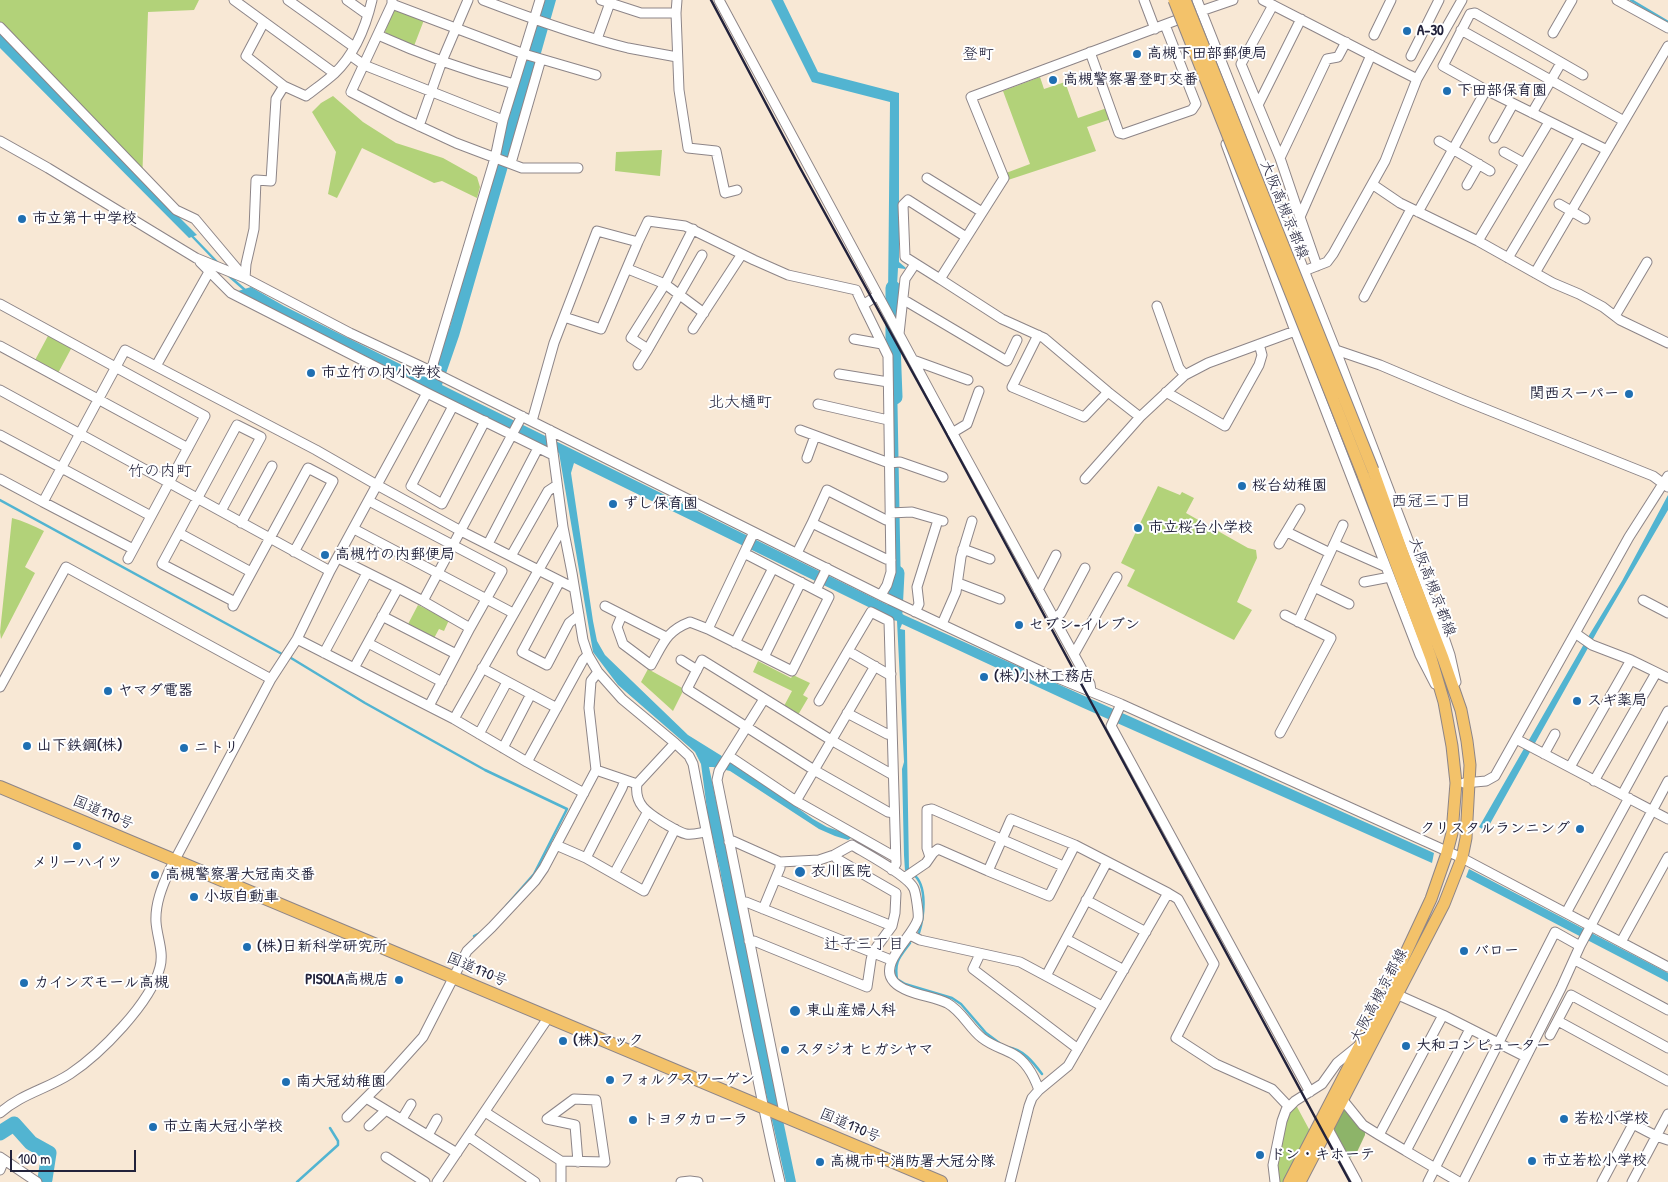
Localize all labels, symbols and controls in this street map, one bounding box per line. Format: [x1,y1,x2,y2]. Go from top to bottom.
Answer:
place label: A-30 [1417,22,1444,40]
marker: A-30 [1401,25,1413,37]
district label: 登町 [962,45,994,65]
place label: 高槻下田部郵便局 [1147,45,1267,63]
marker: 高槻下田部郵便局 [1131,48,1143,60]
place label: 高槻警察署登町交番 [1063,71,1198,89]
marker: 高槻警察署登町交番 [1047,74,1059,86]
place label: 下田部保育園 [1457,82,1547,100]
marker: 下田部保育園 [1441,85,1453,97]
street label: 大阪高槻京都線 [1256,158,1312,262]
place label: 市立第十中学校 [32,210,137,228]
marker: 市立第十中学校 [16,213,28,225]
place label: 市立竹の内小学校 [321,364,441,382]
marker: 市立竹の内小学校 [305,367,317,379]
place label: 関西スーパー [1530,385,1619,403]
marker: 関西スーパー [1623,388,1635,400]
district label: 北大樋町 [708,393,772,413]
district label: 竹の内町 [128,462,192,482]
place label: 桜台幼稚園 [1252,477,1327,495]
marker: 桜台幼稚園 [1236,480,1248,492]
district label: 西冠三丁目 [1391,492,1471,512]
place label: ずし保育園 [623,495,698,513]
marker: ずし保育園 [607,498,619,510]
place label: 市立桜台小学校 [1148,519,1253,537]
marker: 市立桜台小学校 [1132,522,1144,534]
street label: 大阪高槻京都線 [1405,535,1459,639]
place label: 高槻竹の内郵便局 [335,546,455,564]
marker: 高槻竹の内郵便局 [319,549,331,561]
place label: セブン-イレブン [1029,616,1140,634]
marker: セブン-イレブン [1013,619,1025,631]
place label: (株)小林工務店 [994,668,1094,686]
marker: (株)小林工務店 [978,671,990,683]
place label: ヤマダ電器 [118,682,193,700]
marker: ヤマダ電器 [102,685,114,697]
place label: スギ薬局 [1587,692,1647,710]
marker: スギ薬局 [1571,695,1583,707]
place label: 山下鉄鋼(株) [37,737,122,755]
place label: ニトリ [194,739,239,757]
marker: 山下鉄鋼(株) [21,740,33,752]
marker: ニトリ [178,742,190,754]
street label: 国道170号 [70,792,136,834]
place label: クリスタルランニング [1420,820,1570,838]
marker: クリスタルランニング [1574,823,1586,835]
marker: メリーハイツ [71,840,83,852]
place label: メリーハイツ [32,854,122,872]
place label: 衣川医院 [811,863,871,881]
marker: 衣川医院 [793,865,807,879]
place label: 高槻警察署大冠南交番 [165,866,315,884]
marker: 高槻警察署大冠南交番 [149,869,161,881]
place label: 小坂自動車 [204,888,279,906]
marker: 小坂自動車 [188,891,200,903]
district label: 辻子三丁目 [824,935,904,955]
place label: (株)日新科学研究所 [257,938,387,956]
marker: (株)日新科学研究所 [241,941,253,953]
place label: バロー [1474,942,1519,960]
street label: 大阪高槻京都線 [1346,945,1412,1047]
marker: バロー [1458,945,1470,957]
street label: 国道170号 [444,949,510,991]
place label: PISOLA高槻店 [305,971,389,989]
place label: カインズモール高槻 [34,974,169,992]
marker: PISOLA高槻店 [393,974,405,986]
marker: カインズモール高槻 [18,977,30,989]
place label: 東山産婦人科 [806,1002,896,1020]
marker: 東山産婦人科 [788,1004,802,1018]
place label: (株)マック [573,1032,643,1050]
marker: (株)マック [557,1035,569,1047]
place label: 大和コンピューター [1416,1037,1551,1055]
marker: 大和コンピューター [1400,1040,1412,1052]
place label: スタジオ ヒガシヤマ [795,1041,933,1059]
marker: スタジオ ヒガシヤマ [779,1044,791,1056]
place label: フォルクスワーゲン [620,1071,755,1089]
place label: 南大冠幼稚園 [296,1073,386,1091]
marker: フォルクスワーゲン [604,1074,616,1086]
marker: 南大冠幼稚園 [280,1076,292,1088]
street label: 国道170号 [817,1105,883,1147]
place label: 若松小学校 [1574,1110,1649,1128]
place label: トヨタカローラ [643,1111,748,1129]
marker: 若松小学校 [1558,1113,1570,1125]
marker: トヨタカローラ [627,1114,639,1126]
place label: 市立南大冠小学校 [163,1118,283,1136]
marker: 市立南大冠小学校 [147,1121,159,1133]
scale bar [12,1140,139,1172]
place label: ドン・キホーテ [1270,1146,1375,1164]
text: 100 m [18,1148,51,1169]
marker: ドン・キホーテ [1254,1149,1266,1161]
place label: 市立若松小学校 [1542,1152,1647,1170]
place label: 高槻市中消防署大冠分隊 [830,1153,995,1171]
marker: 市立若松小学校 [1526,1155,1538,1167]
marker: 高槻市中消防署大冠分隊 [814,1156,826,1168]

